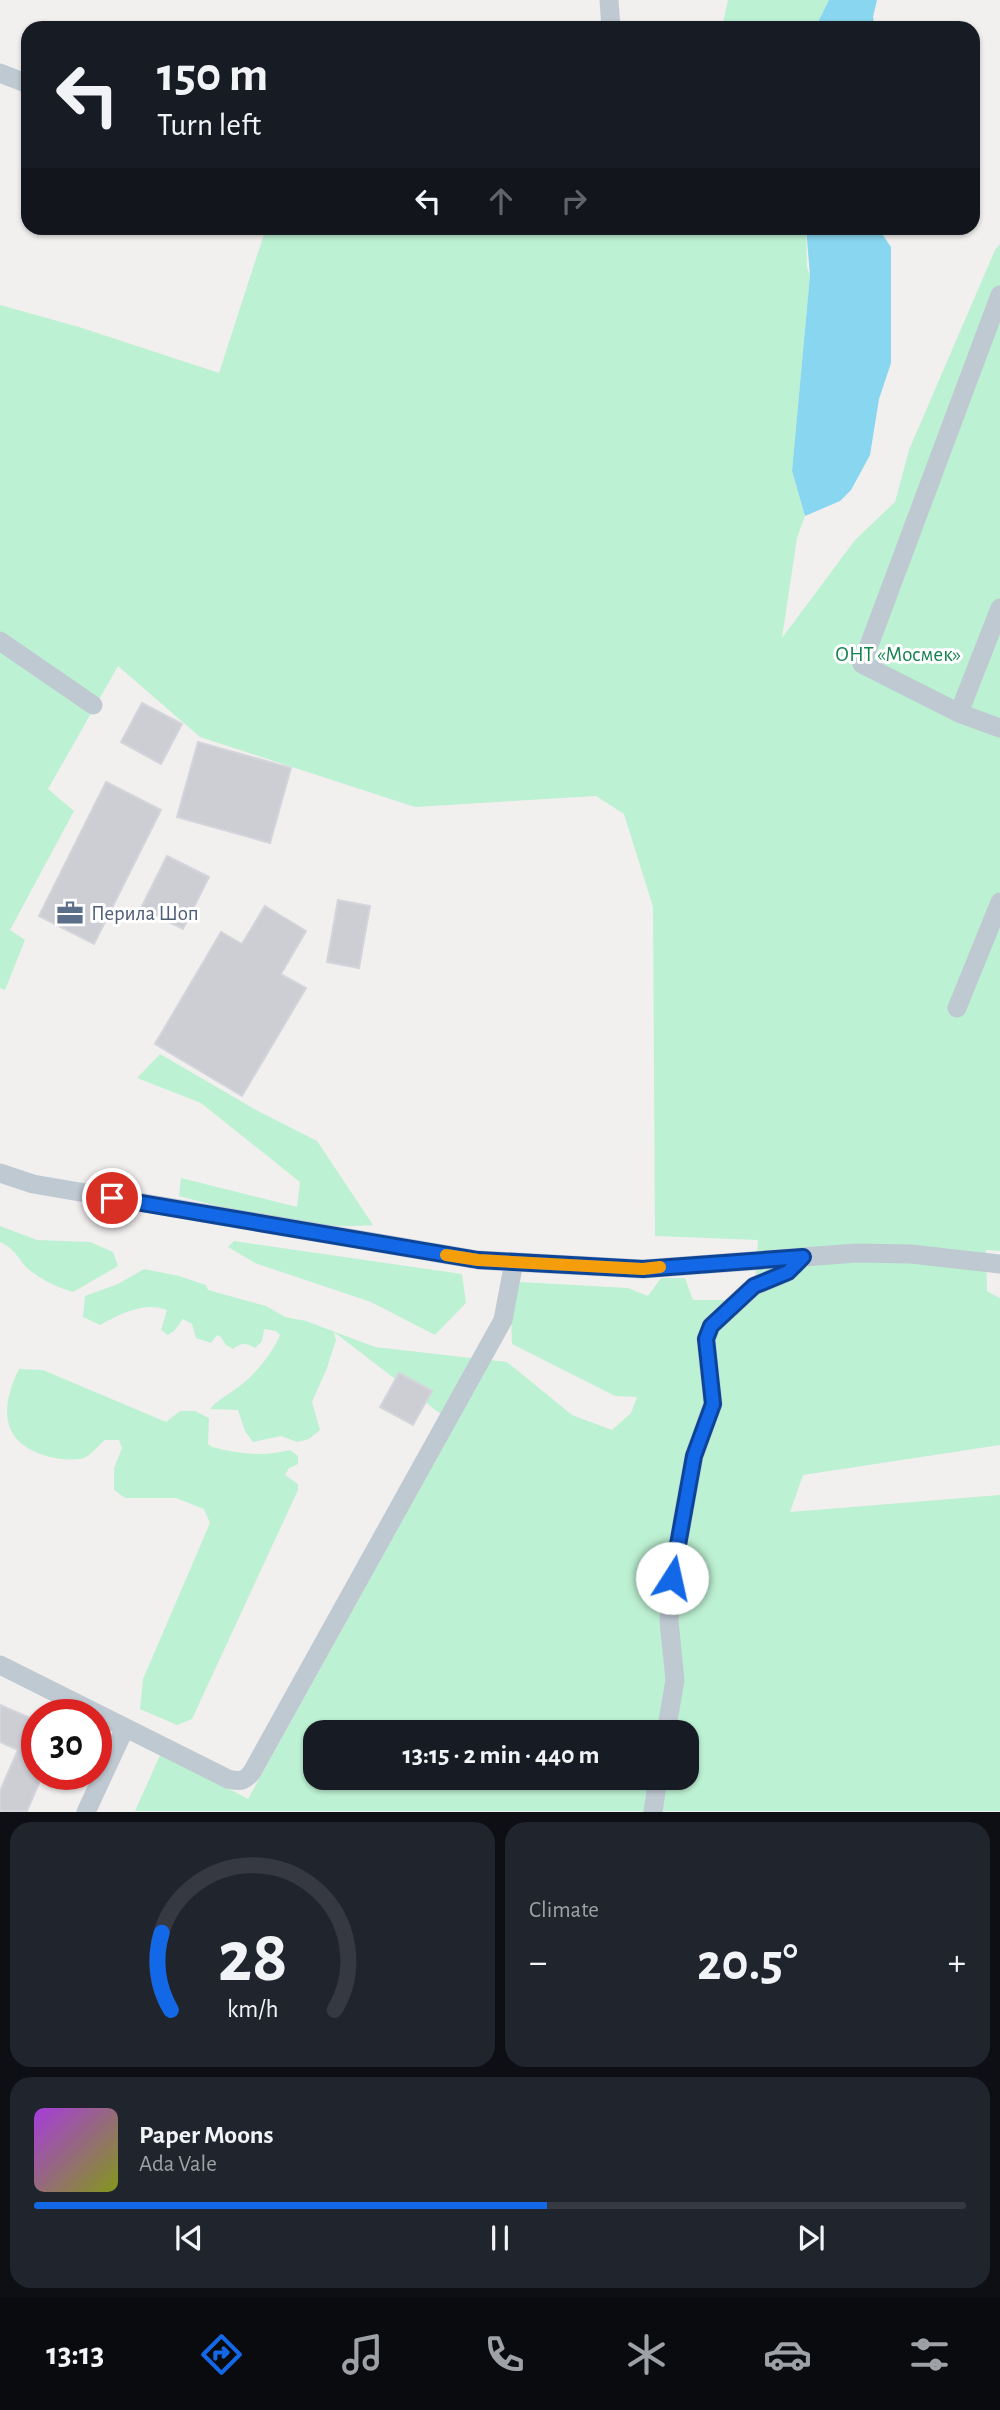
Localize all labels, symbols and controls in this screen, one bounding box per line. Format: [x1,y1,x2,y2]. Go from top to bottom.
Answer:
icon: left [42,49,133,140]
text: 150 m [157,51,268,100]
text: Turn left [157,109,261,141]
icon: left [409,182,447,220]
icon: ahead [482,182,520,220]
icon: right [555,182,593,220]
park label: ОНТ «Мосмек» [835,644,961,665]
office icon: Перила Шоп [55,898,85,928]
place label: Перила Шоп [91,903,199,924]
pin [82,1168,142,1228]
icon: arrive [93,1179,131,1217]
position arrow [635,1541,709,1615]
speed limit sign: 30 [21,1699,112,1790]
text: 13:15 · 2 min · 440 m [402,1742,600,1768]
text: Climate [529,1899,599,1922]
text: 28 [217,1923,288,1996]
text: 20.5° [697,1937,798,1989]
text: − [529,1944,547,1982]
text: + [948,1944,966,1982]
text: km/h [227,1997,278,2022]
text: Paper Moons [139,2122,274,2148]
text: Ada Vale [139,2153,217,2176]
icon: previous [170,2219,208,2257]
icon: pause [481,2219,519,2257]
icon: next [792,2219,830,2257]
icon: directions [197,2330,246,2379]
icon: music [338,2330,387,2379]
icon: phone [480,2330,529,2379]
icon: climate [622,2330,671,2379]
icon: car [763,2330,812,2379]
icon: filters [905,2330,954,2379]
text: 13:13 [46,2338,104,2370]

